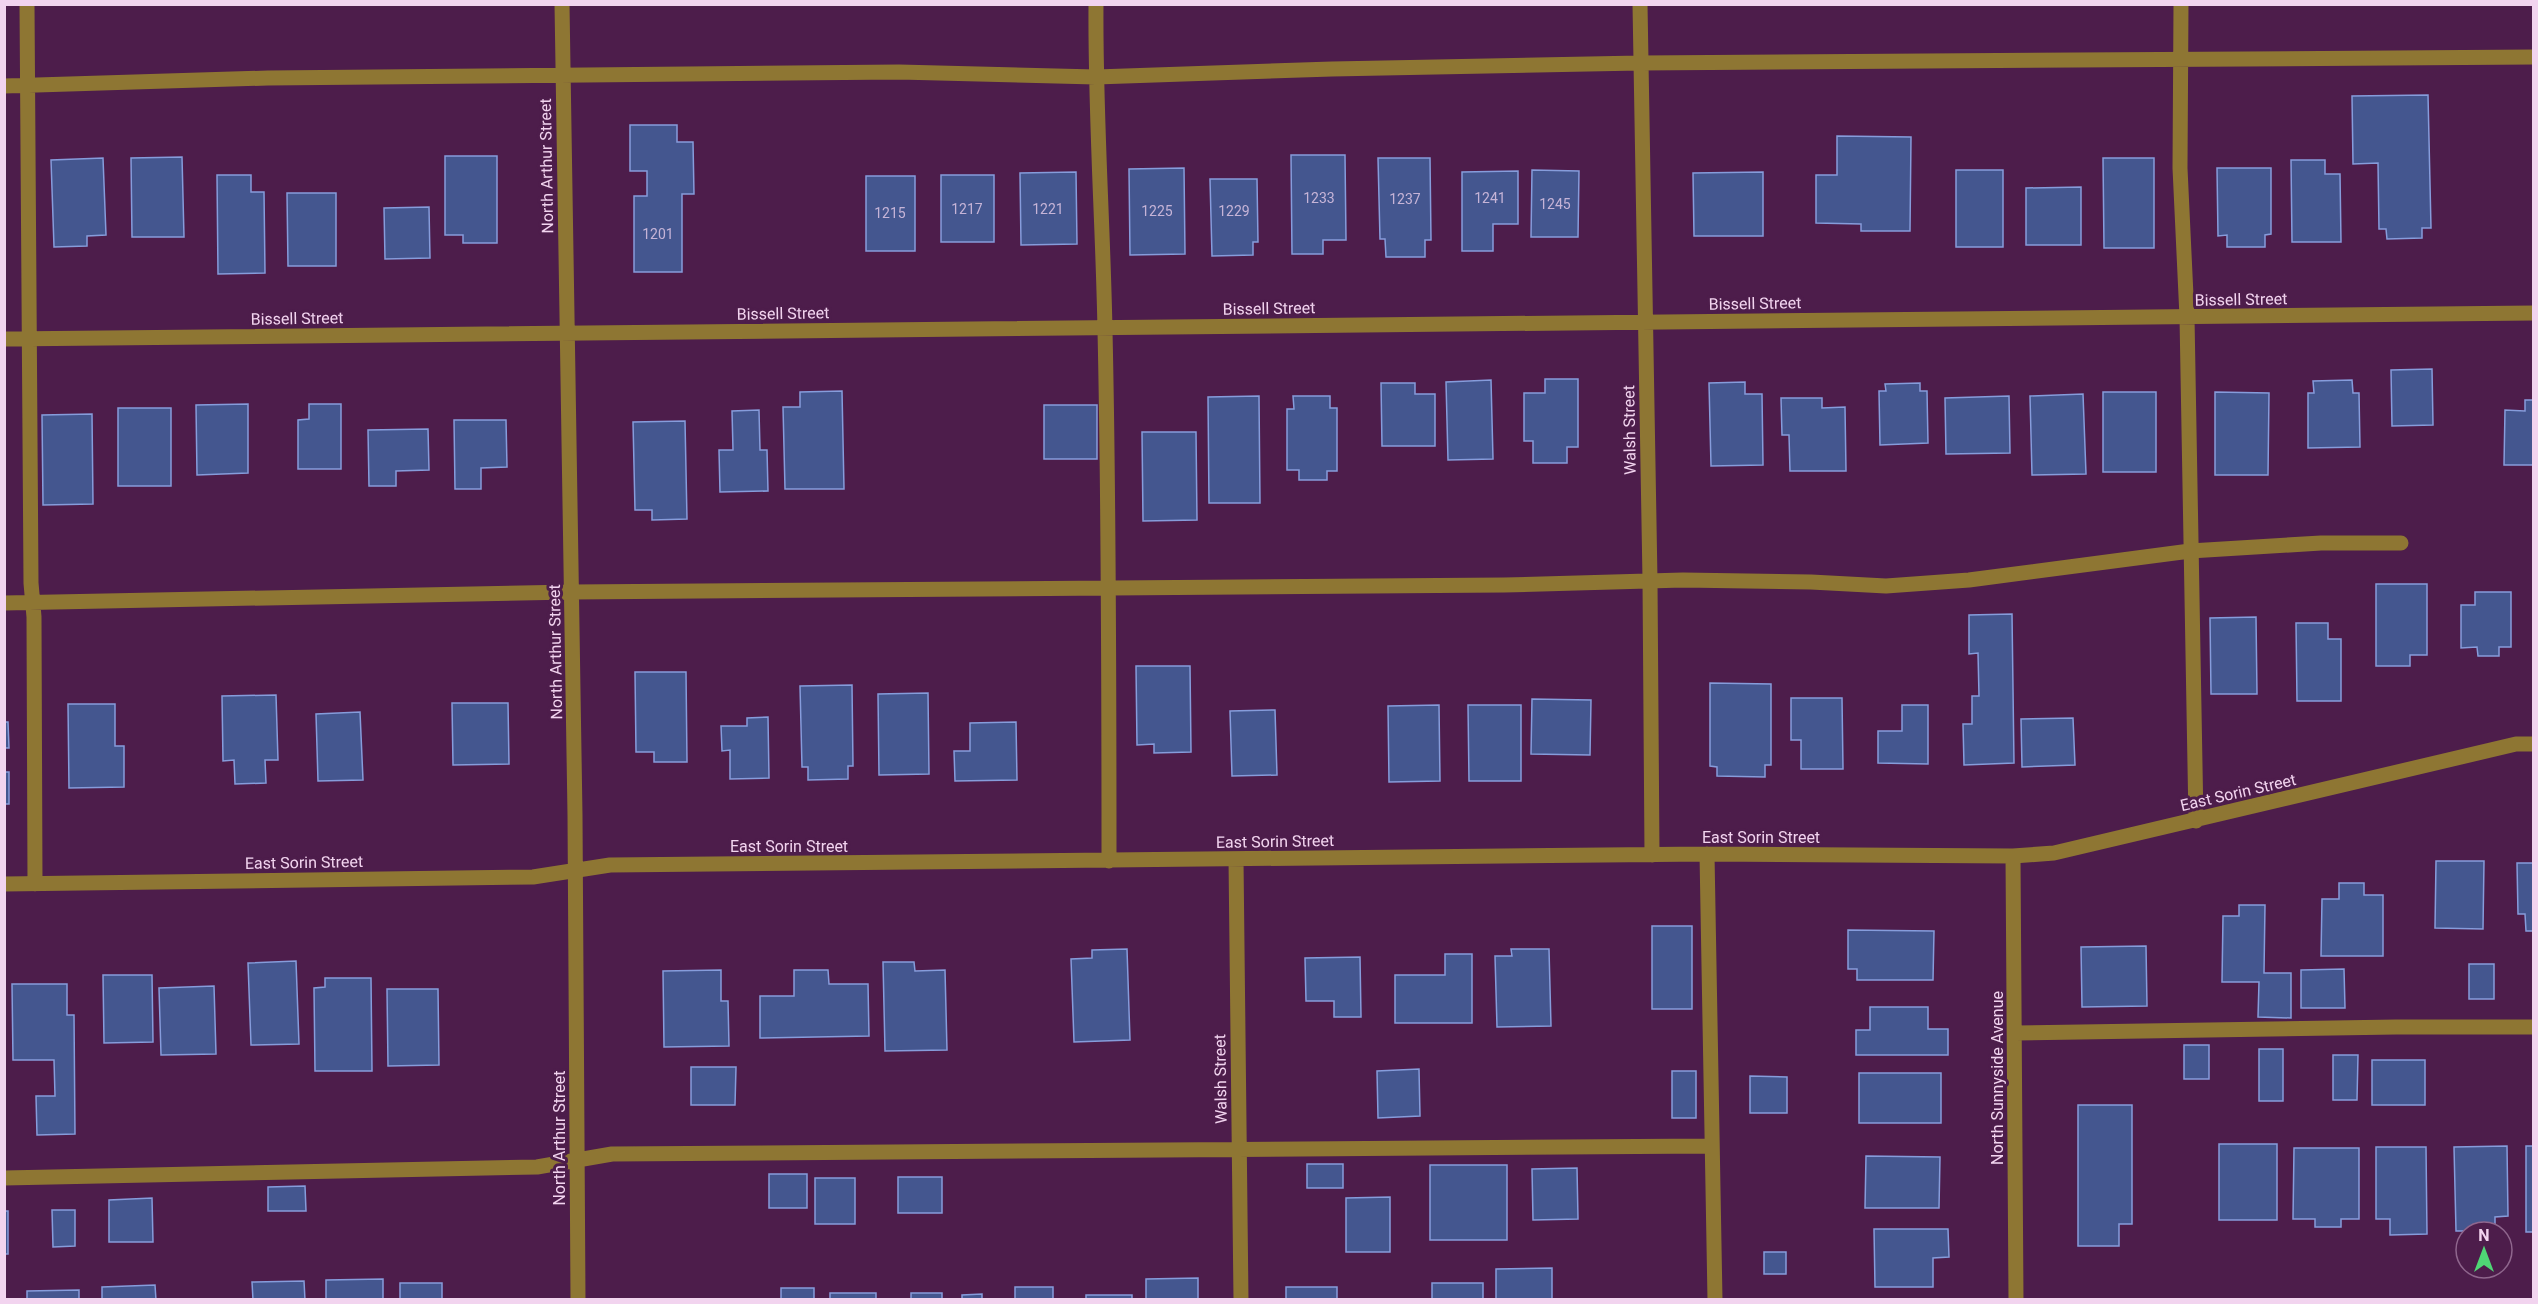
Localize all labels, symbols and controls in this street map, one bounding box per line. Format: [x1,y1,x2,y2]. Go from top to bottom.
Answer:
street label: North Arthur Street [536,98,557,234]
house number: 1233 [1303,190,1335,206]
house number: 1241 [1474,190,1506,206]
house number: 1237 [1389,191,1421,207]
house number: 1245 [1539,196,1571,212]
house number: 1217 [951,201,983,217]
house number: 1221 [1032,201,1064,217]
house number: 1225 [1141,203,1173,219]
house number: 1229 [1218,203,1250,219]
house number: 1215 [874,205,906,221]
house number: 1201 [642,226,674,242]
street label: Bissell Street [2194,289,2288,310]
street label: Bissell Street [1708,293,1802,314]
street label: Bissell Street [1222,298,1316,319]
street label: Bissell Street [736,303,830,324]
street label: Bissell Street [250,308,344,329]
street label: Walsh Street [1619,385,1640,475]
street label: North Arthur Street [545,584,566,720]
street label: East Sorin Street [2178,770,2298,815]
street label: East Sorin Street [1702,828,1820,847]
street label: East Sorin Street [1216,831,1334,852]
street label: East Sorin Street [730,837,848,856]
street label: East Sorin Street [245,852,363,873]
street label: North Sunnyside Avenue [1988,991,2007,1165]
street label: Walsh Street [1210,1034,1231,1124]
street label: North Arthur Street [550,1070,569,1206]
north arrow [2454,1220,2514,1280]
text: N [2478,1226,2490,1245]

